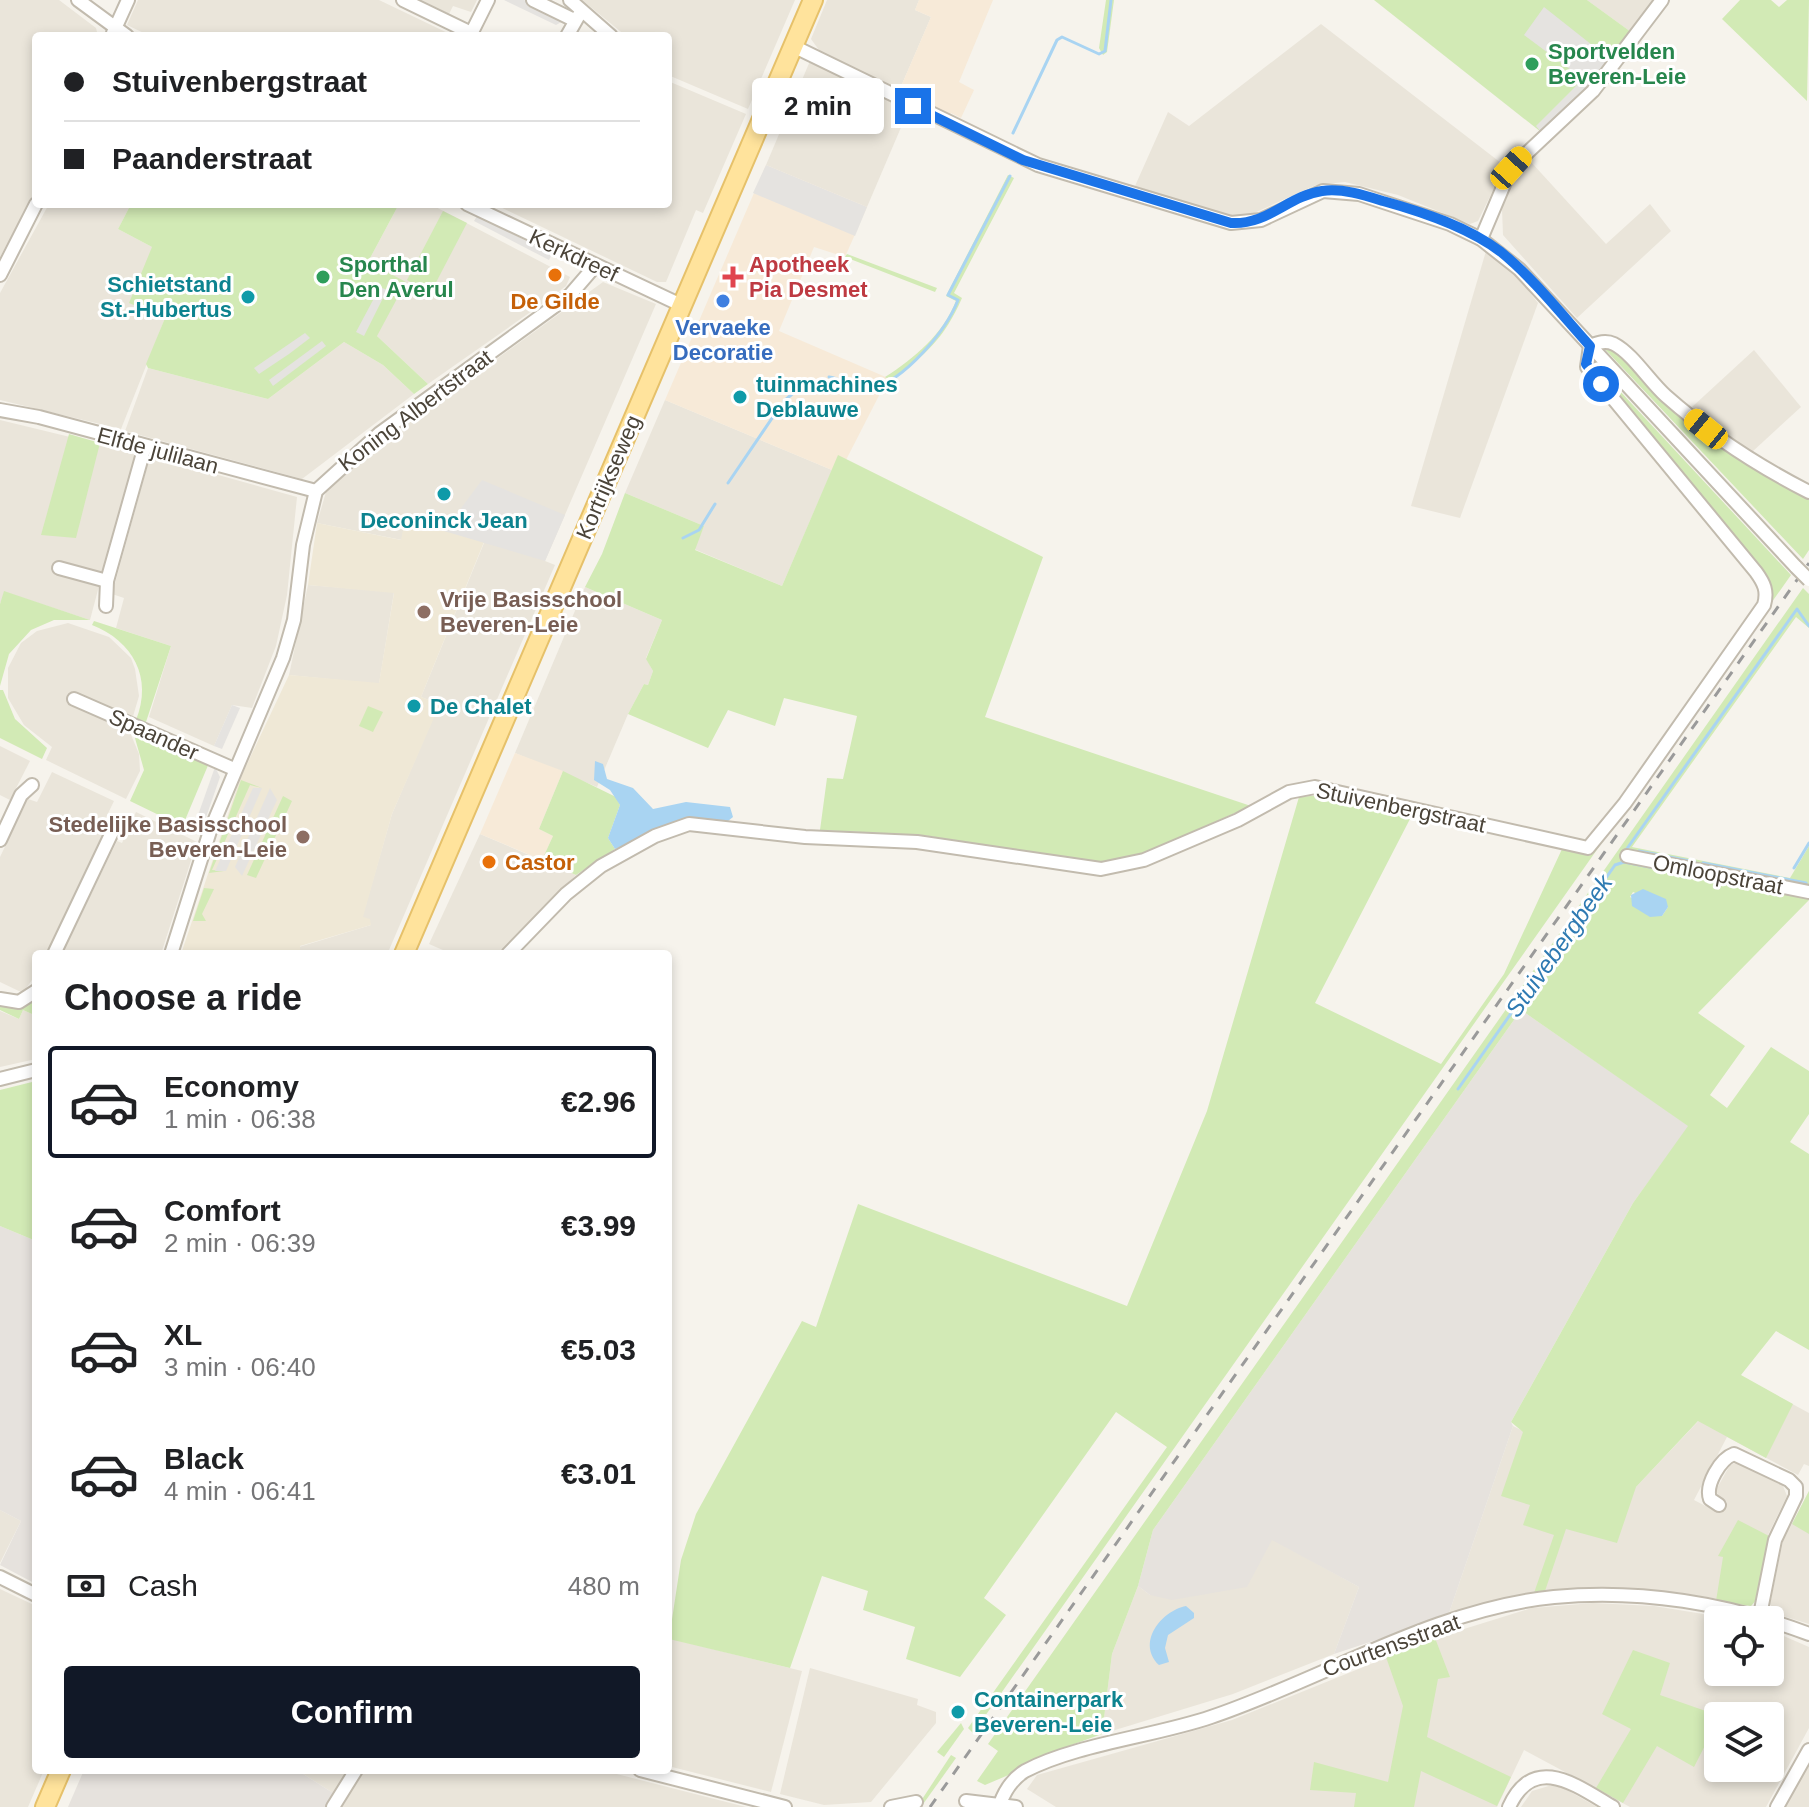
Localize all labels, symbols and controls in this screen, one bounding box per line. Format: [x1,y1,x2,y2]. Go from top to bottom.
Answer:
place label: Sportvelden Beveren-Leie [1548,39,1686,89]
marker: Sportvelden Beveren-Leie [1523,55,1541,73]
text: Stuivenbergstraat [112,65,367,98]
callout: 2 min [753,78,885,134]
route end [895,88,931,124]
text: 2 min [784,91,852,121]
text: Paanderstraat [112,142,312,175]
car [1486,142,1536,194]
street label: Kerkdreef [525,224,623,287]
place label: Sporthal Den Averul [339,252,454,302]
place label: Apotheek Pia Desmet [749,252,868,302]
marker: De Gilde [546,266,564,284]
marker: Sporthal Den Averul [314,268,332,286]
marker: Apotheek Pia Desmet [724,268,742,286]
place label: Schietstand St.-Hubertus [100,272,232,322]
marker: Schietstand St.-Hubertus [239,288,257,306]
place label: De Gilde [510,289,600,314]
marker: Vervaeke Decoratie [714,292,732,310]
place label: Vervaeke Decoratie [673,315,773,365]
street label: Koning Albertstraat [334,344,497,476]
route start [1583,366,1619,402]
place label: tuinmachines Deblauwe [756,372,898,422]
marker: tuinmachines Deblauwe [731,388,749,406]
car [1680,405,1732,453]
street label: Kortrijkseweg [571,412,646,543]
street label: Elfde julilaan [94,422,221,479]
marker: Deconinck Jean [435,485,453,503]
place label: Deconinck Jean [360,508,528,533]
place label: Vrije Basisschool Beveren-Leie [440,587,622,637]
marker: Vrije Basisschool Beveren-Leie [415,603,433,621]
place label: De Chalet [430,694,532,719]
marker: De Chalet [405,697,423,715]
street label: Spaander [105,704,202,765]
street label: Stuivenbergstraat [1314,777,1488,838]
place label: Stedelijke Basisschool Beveren-Leie [49,812,287,862]
marker: Stedelijke Basisschool Beveren-Leie [294,828,312,846]
place label: Castor [505,850,575,875]
street label: Omloopstraat [1651,850,1785,899]
marker: Castor [480,853,498,871]
water label: Stuivebergbeek [1500,868,1619,1022]
text: Choose a ride [64,977,302,1018]
icon: car [68,1066,140,1138]
text: Economy [164,1070,299,1103]
text: €2.96 [561,1085,636,1118]
text: 1 min · 06:38 [164,1104,316,1134]
icon: car [68,1190,140,1262]
text: Comfort [164,1194,281,1227]
text: €3.99 [561,1209,636,1242]
text: 2 min · 06:39 [164,1228,316,1258]
icon: car [68,1314,140,1386]
text: XL [164,1318,202,1351]
text: €5.03 [561,1333,636,1366]
text: 3 min · 06:40 [164,1352,316,1382]
icon: car [68,1438,140,1510]
text: Black [164,1442,244,1475]
text: €3.01 [561,1457,636,1490]
text: 4 min · 06:41 [164,1476,316,1506]
icon: cash [64,1564,108,1608]
text: Cash [128,1569,198,1602]
text: 480 m [568,1571,640,1601]
map controls [1704,1606,1784,1782]
button: locate [1704,1606,1784,1686]
street label: Courtensstraat [1319,1609,1463,1682]
button: Confirm [64,1666,640,1758]
place label: Containerpark Beveren-Leie [974,1687,1124,1737]
button: layers [1704,1702,1784,1782]
marker: Containerpark Beveren-Leie [949,1703,967,1721]

